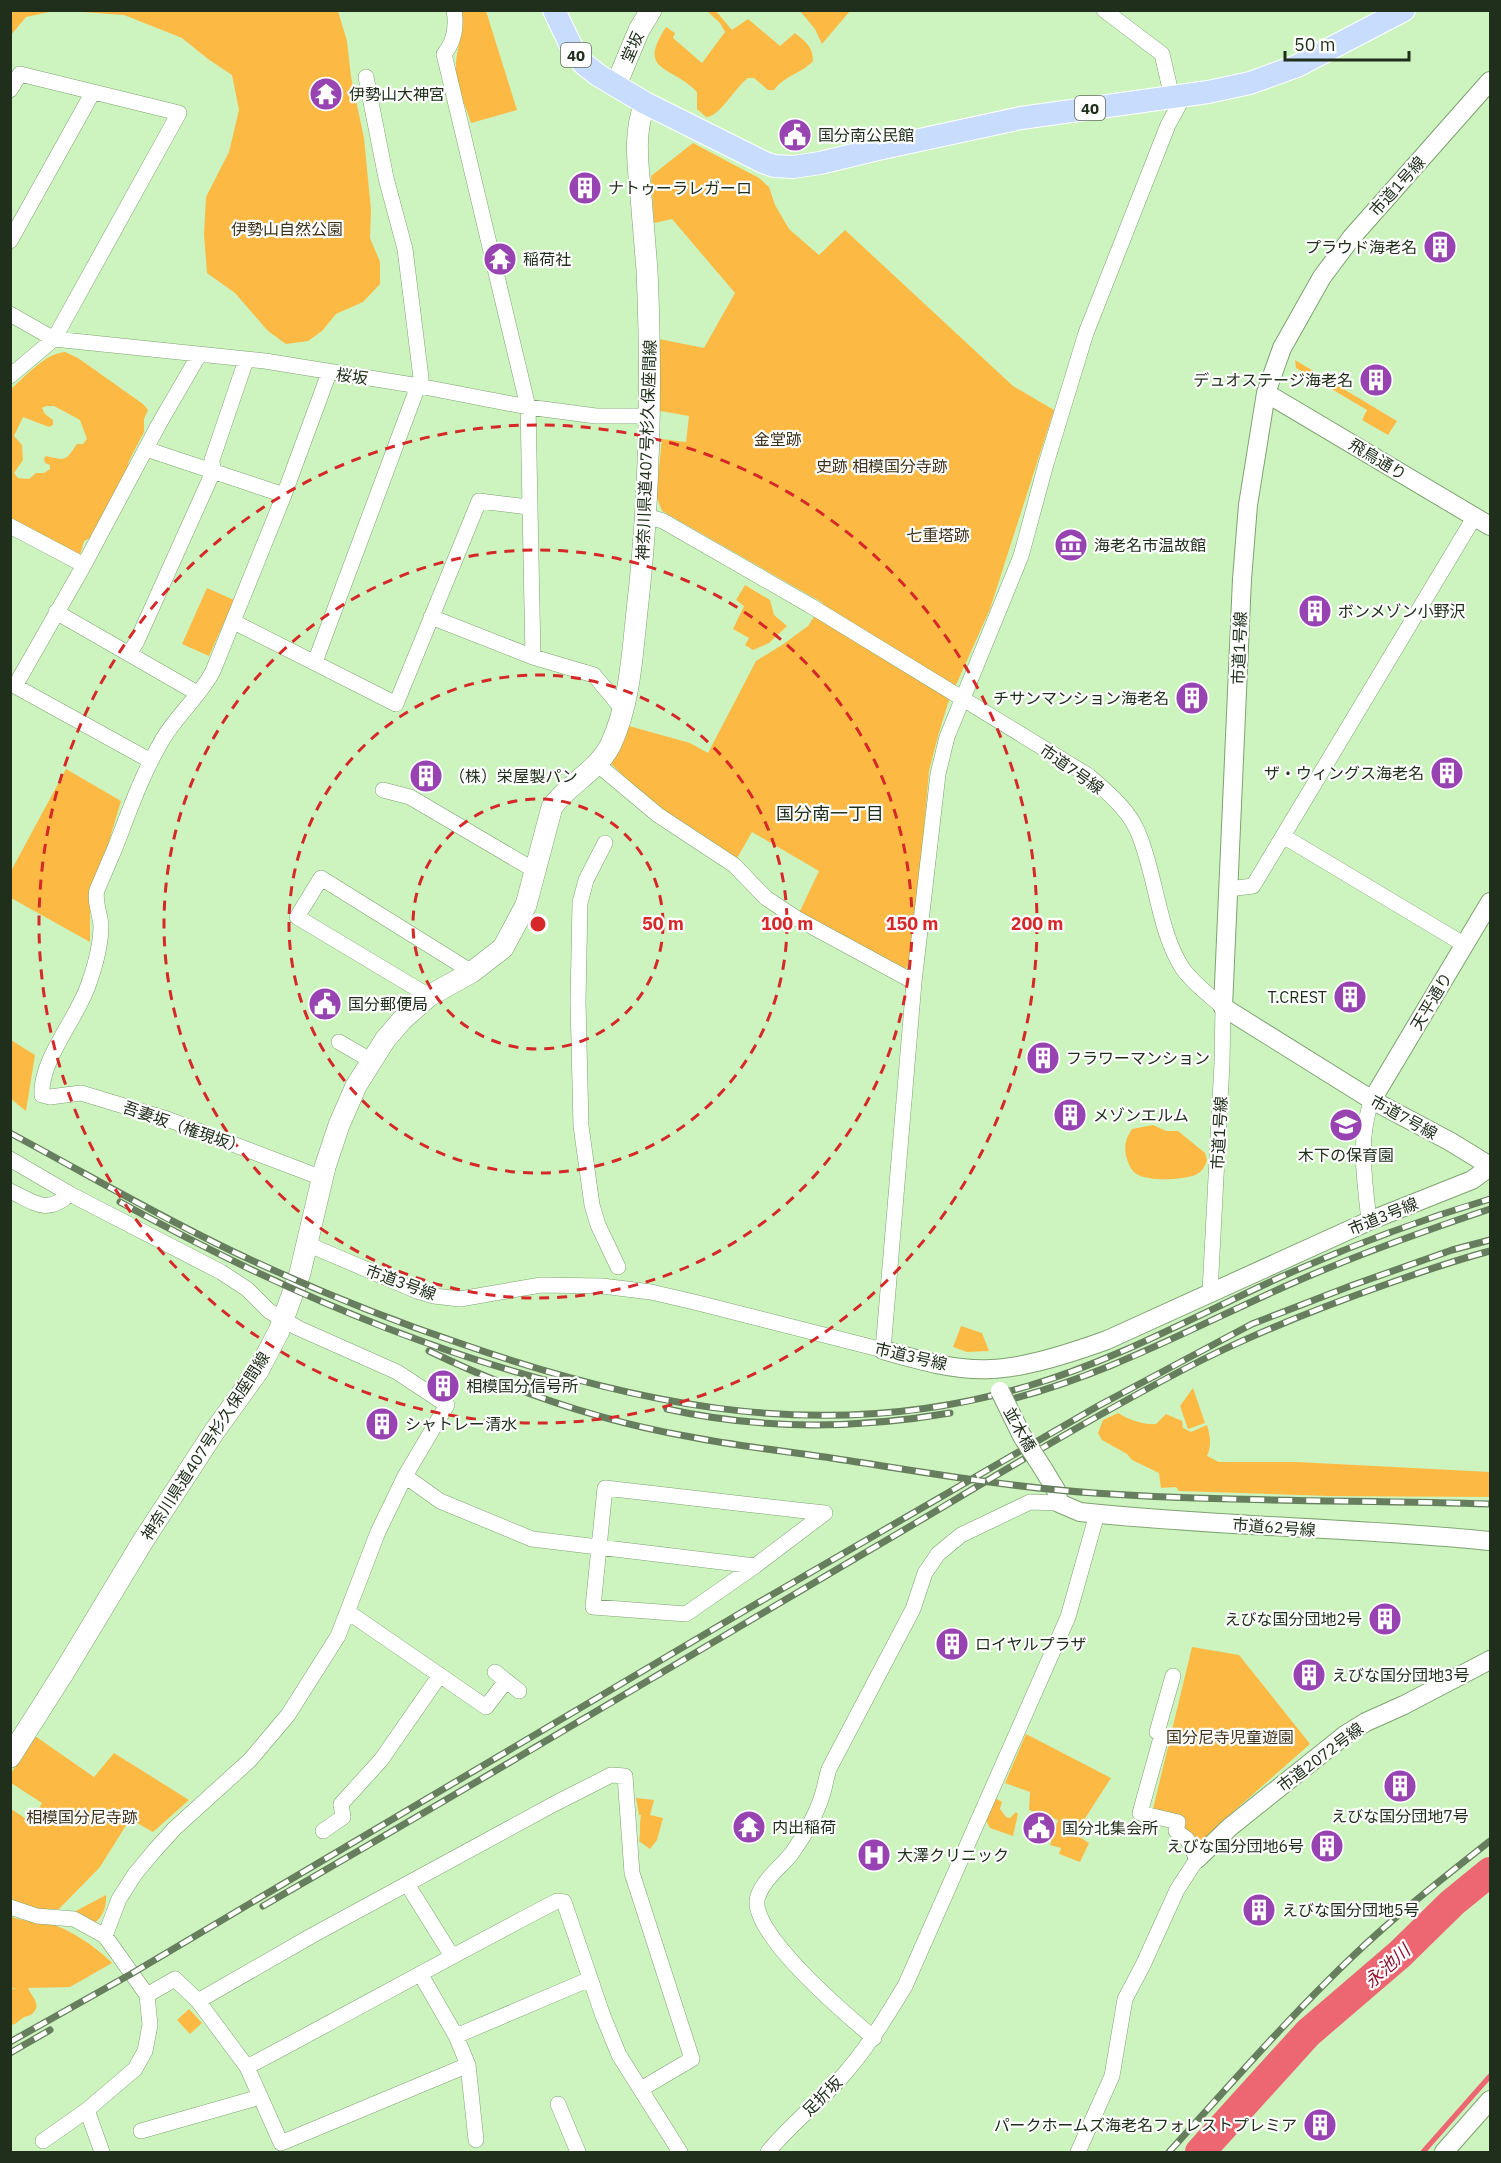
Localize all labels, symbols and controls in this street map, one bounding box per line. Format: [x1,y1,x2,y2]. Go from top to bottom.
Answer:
scale bar [1285,24,1410,62]
street label: 堂坂 [616,28,648,66]
text: 50 m [1294,33,1336,56]
road number: 40 [561,43,591,67]
temple icon: 伊勢山大神宮 [308,76,344,112]
place label: 伊勢山大神宮 [349,84,445,104]
road number: 40 [1075,96,1105,120]
public building icon: 国分南公民館 [777,117,813,153]
place label: 国分南公民館 [818,125,914,145]
street label: 市道1号線 [1365,152,1429,220]
building icon: ナトゥーラレガーロ [567,170,603,206]
place label: ナトゥーラレガーロ [608,178,752,198]
park label: 伊勢山自然公園 [231,219,343,239]
building icon: プラウド海老名 [1422,229,1458,265]
place label: プラウド海老名 [1305,237,1417,257]
temple icon: 稲荷社 [482,241,518,277]
place label: 稲荷社 [523,249,571,269]
street label: 神奈川県道407号杉久保座間線 [632,339,660,561]
building icon: デュオステージ海老名 [1358,362,1394,398]
street label: 桜坂 [335,364,369,388]
place label: デュオステージ海老名 [1193,370,1353,390]
park label: 金堂跡 [754,429,802,449]
street label: 飛鳥通り [1345,434,1411,484]
park label: 史跡 相模国分寺跡 [816,456,948,476]
park label: 七重塔跡 [906,525,970,545]
museum icon: 海老名市温故館 [1053,527,1089,563]
place label: 海老名市温故館 [1094,535,1206,555]
building icon: ボンメゾン小野沢 [1297,593,1333,629]
place label: ボンメゾン小野沢 [1338,601,1466,621]
street label: 市道1号線 [1228,611,1250,685]
building icon: チサンマンション海老名 [1174,680,1210,716]
place label: チサンマンション海老名 [993,688,1169,708]
street label: 市道7号線 [1036,740,1108,798]
building icon: ザ・ウィングス海老名 [1429,755,1465,791]
building icon: （株）栄屋製パン [408,758,444,794]
place label: ザ・ウィングス海老名 [1264,763,1424,783]
place label: （株）栄屋製パン [449,766,578,786]
district label: 国分南一丁目 [776,802,884,825]
text: 50 m [642,912,684,935]
text: 100 m [761,912,813,935]
text: 150 m [886,912,938,935]
text: 200 m [1011,912,1063,935]
centre of rings [528,914,548,934]
street label: 天平通り [1406,968,1456,1034]
building icon: T.CREST [1332,979,1368,1015]
public building icon: 国分郵便局 [307,986,343,1022]
place label: T.CREST [1268,987,1327,1007]
place label: 国分郵便局 [348,994,428,1014]
building icon: フラワーマンション [1025,1040,1061,1076]
place label: フラワーマンション [1066,1048,1210,1068]
street label: 市道7号線 [1367,1090,1441,1144]
street label: 市道1号線 [1207,1096,1231,1170]
street label: 吾妻坂（権現坂） [120,1097,248,1157]
building icon: メゾンエルム [1052,1097,1088,1133]
place label: メゾンエルム [1093,1105,1189,1125]
school or university icon: 木下の保育園 [1328,1107,1364,1143]
place label: 木下の保育園 [1298,1145,1394,1165]
street label: 市道3号線 [1345,1193,1421,1239]
street label: 市道3号線 [363,1260,439,1304]
street label: 市道3号線 [873,1338,949,1374]
street label: 神奈川県道407号杉久保座間線 [136,1348,274,1544]
building icon: 相模国分信号所 [425,1368,461,1404]
place label: 相模国分信号所 [466,1376,578,1396]
street label: 並木橋 [1000,1403,1040,1455]
building icon: シャトレー清水 [364,1406,400,1442]
place label: シャトレー清水 [405,1414,517,1434]
street label: 市道62号線 [1232,1514,1316,1540]
building icon: えびな国分団地2号 [1367,1601,1403,1637]
place label: えびな国分団地2号 [1224,1609,1362,1629]
building icon: ロイヤルプラザ [934,1626,970,1662]
place label: ロイヤルプラザ [975,1634,1087,1654]
building icon: えびな国分団地3号 [1291,1657,1327,1693]
place label: えびな国分団地3号 [1332,1665,1470,1685]
street label: 市道2072号線 [1273,1718,1367,1796]
park label: 国分尼寺児童遊園 [1166,1727,1294,1747]
building icon: えびな国分団地7号 [1382,1768,1418,1804]
place label: えびな国分団地7号 [1331,1806,1469,1826]
park label: 相模国分尼寺跡 [26,1807,138,1827]
temple icon: 内出稲荷 [731,1809,767,1845]
public building icon: 国分北集会所 [1021,1810,1057,1846]
place label: 内出稲荷 [772,1817,836,1837]
place label: 国分北集会所 [1062,1818,1158,1838]
building icon: えびな国分団地6号 [1309,1828,1345,1864]
place label: えびな国分団地6号 [1166,1836,1304,1856]
hospital icon: 大澤クリニック [856,1837,892,1873]
place label: 大澤クリニック [897,1845,1009,1865]
building icon: えびな国分団地5号 [1241,1892,1277,1928]
place label: えびな国分団地5号 [1282,1900,1420,1920]
water label: 永池川 [1359,1938,1416,1993]
street label: 足折坂 [798,2072,846,2120]
building icon: パークホームズ海老名フォレストプレミア [1302,2107,1338,2143]
place label: パークホームズ海老名フォレストプレミア [993,2115,1297,2135]

